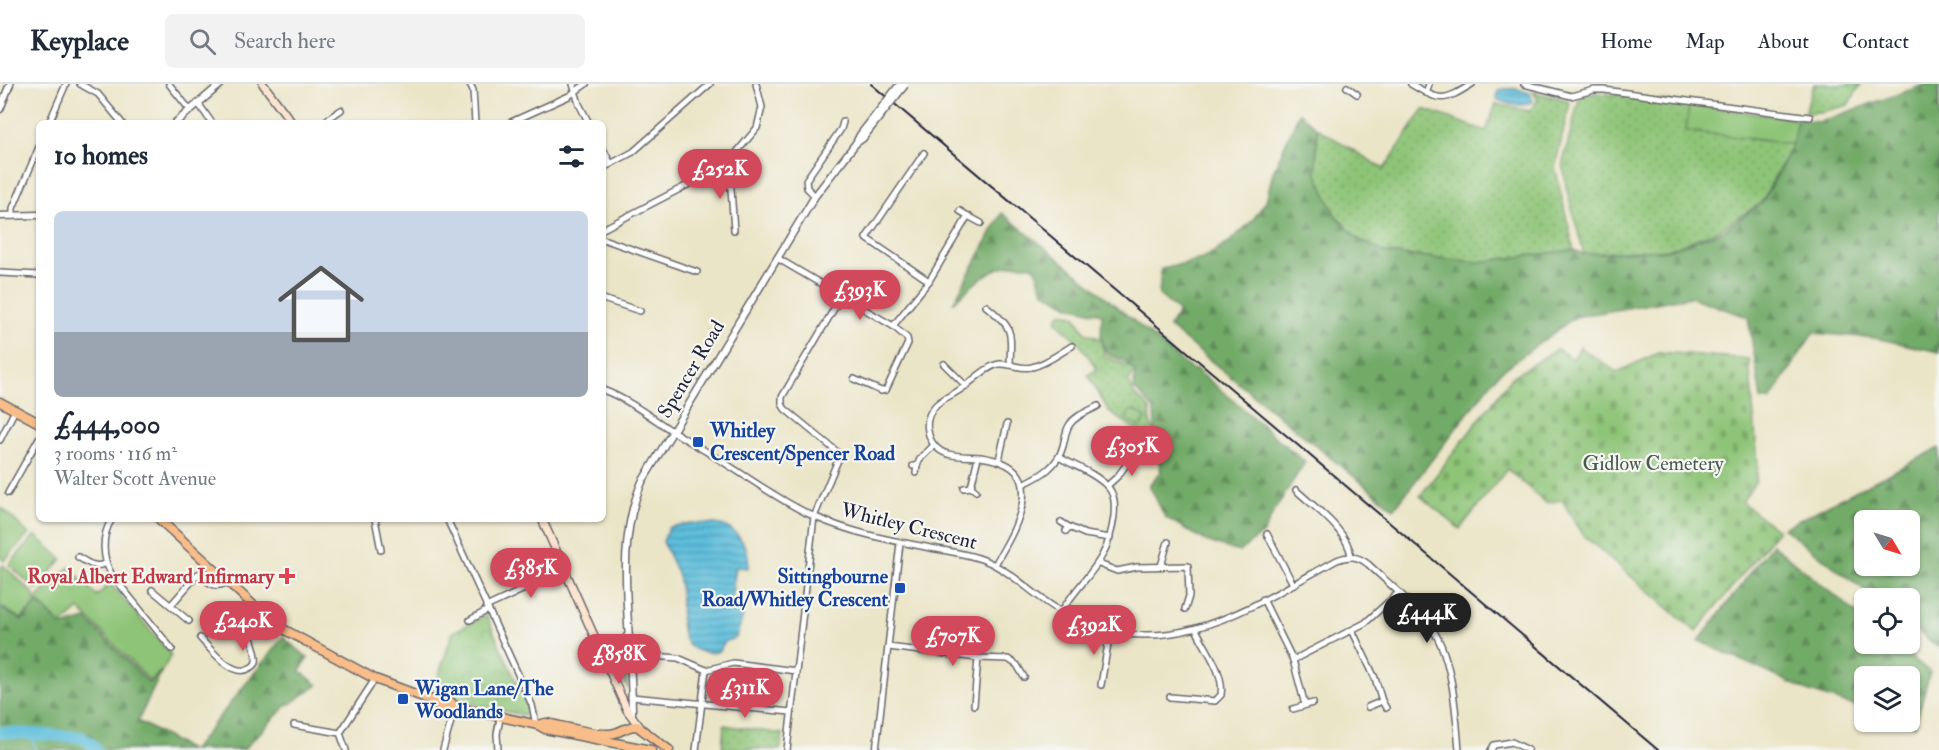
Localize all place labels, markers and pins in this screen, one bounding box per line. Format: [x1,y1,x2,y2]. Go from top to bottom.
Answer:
pin: £252K [678,149,762,200]
pin: £393K [818,270,902,321]
place label: Whitley Crescent/Spencer Road [709,418,895,467]
pin: £305K [1090,426,1174,477]
marker: Whitley Crescent/Spencer Road [691,435,705,449]
pin: £385K [489,548,573,599]
place label: Royal Albert Edward Infirmary [27,564,275,590]
place label: Sittingbourne Road/Whitley Crescent [702,564,889,613]
marker: Royal Albert Edward Infirmary [278,567,296,585]
marker: Sittingbourne Road/Whitley Crescent [893,581,907,595]
pin: £444K [1385,593,1469,644]
pin: £240K [201,601,285,652]
pin: £392K [1052,605,1136,656]
pin: £707K [911,616,995,667]
pin: £858K [577,634,661,685]
pin: £311K [703,668,787,719]
place label: Wigan Lane/The Woodlands [414,676,554,724]
marker: Wigan Lane/The Woodlands [396,692,410,706]

